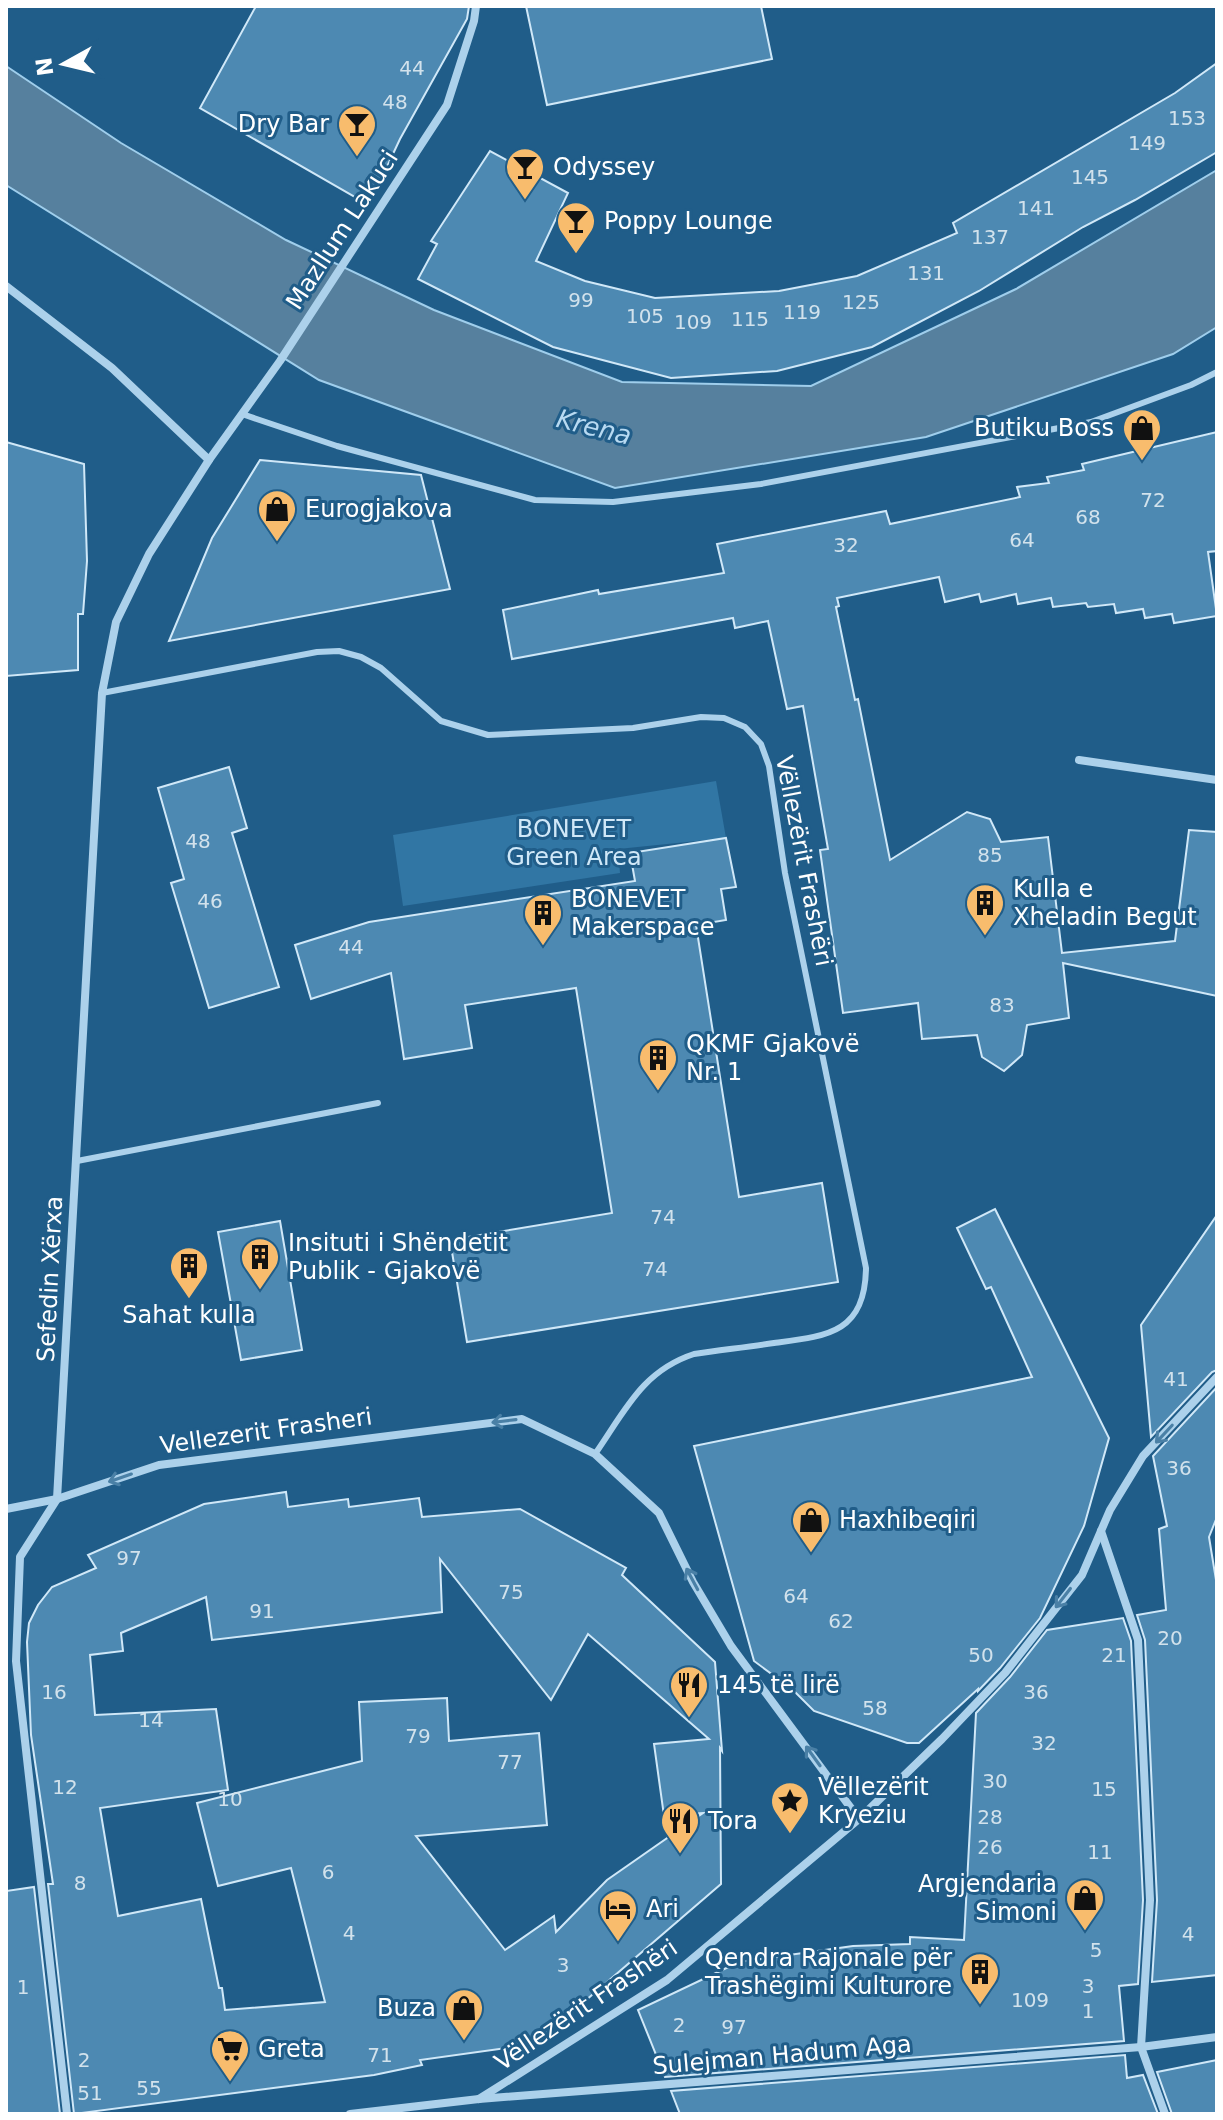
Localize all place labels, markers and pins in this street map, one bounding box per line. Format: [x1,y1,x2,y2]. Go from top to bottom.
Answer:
bar icon: Dry Bar [336,103,378,158]
place label: Dry Bar [238,110,329,138]
bar icon: Odyssey [504,146,546,201]
place label: Odyssey [553,153,655,181]
bar icon: Poppy Lounge [555,200,597,255]
place label: Poppy Lounge [604,207,773,235]
shop icon: Butiku Boss [1121,407,1163,462]
place label: Butiku Boss [974,414,1114,442]
shop icon: Eurogjakova [256,488,298,543]
place label: Eurogjakova [305,495,453,523]
place label: Kulla e Xheladin Begut [1013,875,1197,931]
building icon: Kulla e Xheladin Begut [964,882,1006,937]
place label: BONEVET Makerspace [571,885,715,941]
building icon: BONEVET Makerspace [522,892,564,947]
place label: QKMF Gjakovë Nr. 1 [686,1030,859,1086]
building icon: QKMF Gjakovë Nr. 1 [637,1037,679,1092]
place label: Insituti i Shëndetit Publik - Gjakovë [288,1229,508,1285]
building icon: Insituti i Shëndetit Publik - Gjakovë [239,1236,281,1291]
building icon: Sahat kulla [168,1245,210,1300]
place label: Sahat kulla [122,1301,256,1329]
shop icon: Haxhibeqiri [790,1499,832,1554]
place label: Haxhibeqiri [839,1506,976,1534]
restaurant icon: 145 të lirë [668,1664,710,1719]
place label: 145 të lirë [717,1671,840,1699]
place label: Vëllezërit Kryeziu [818,1773,929,1829]
place icon: Vëllezërit Kryeziu [769,1780,811,1835]
restaurant icon: Tora [659,1800,701,1855]
place label: Tora [707,1807,758,1835]
place label: Argjendaria Simoni [918,1870,1057,1926]
shop icon: Argjendaria Simoni [1064,1877,1106,1932]
hotel icon: Ari [597,1888,639,1943]
place label: Ari [646,1895,679,1923]
place label: Qendra Rajonale për Trashëgimi Kulturore [704,1944,952,2000]
building icon: Qendra Rajonale për Trashëgimi Kulturore [959,1951,1001,2006]
shop icon: Buza [443,1987,485,2042]
place label: Buza [377,1994,436,2022]
supermarket icon: Greta [209,2028,251,2083]
place label: Greta [258,2035,325,2063]

